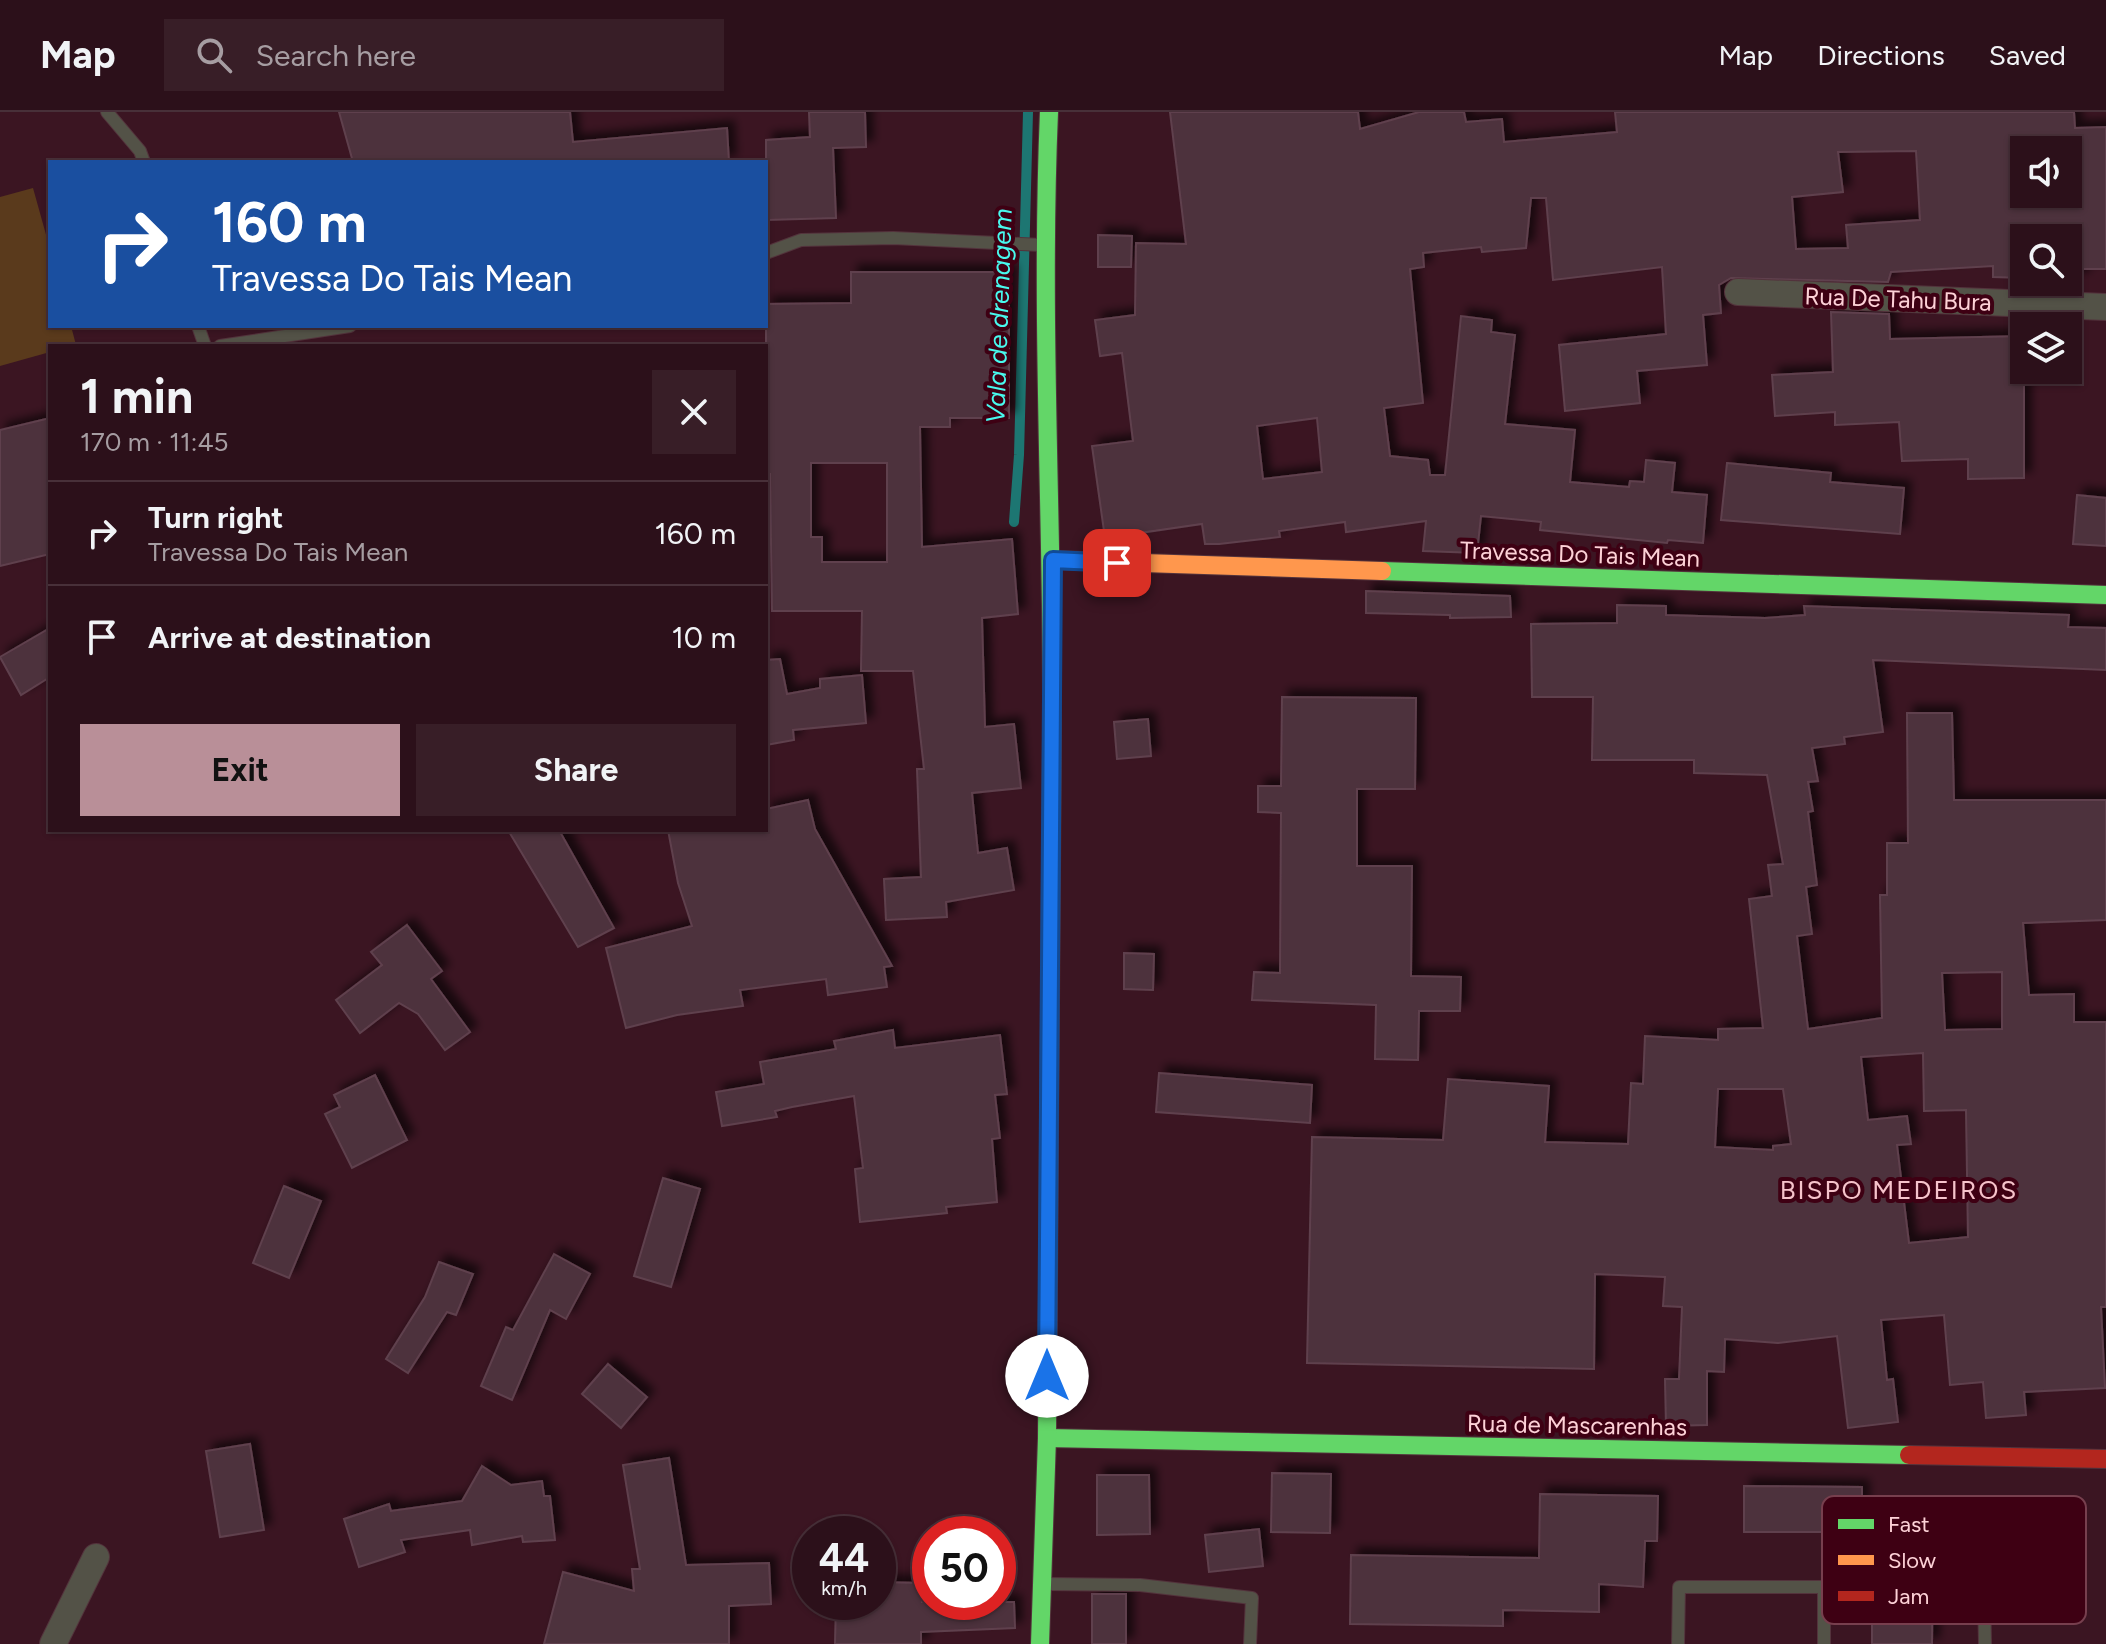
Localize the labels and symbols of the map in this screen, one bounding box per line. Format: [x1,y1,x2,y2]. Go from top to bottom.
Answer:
water label: Vala de drenagem [979,208,1019,424]
street label: Rua De Tahu Bura [1804,281,1992,317]
pin [1083,529,1151,597]
street label: Travessa Do Tais Mean [1459,535,1701,573]
district label: BISPO MEDEIROS [1780,1174,2018,1206]
position arrow [1005,1334,1089,1418]
street label: Rua de Mascarenhas [1467,1409,1687,1441]
legend [1822,1496,2086,1624]
text: Fast [1888,1511,1930,1538]
speed limit sign: 50 [912,1516,1016,1620]
text: Slow [1888,1547,1937,1574]
text: Jam [1888,1583,1929,1610]

